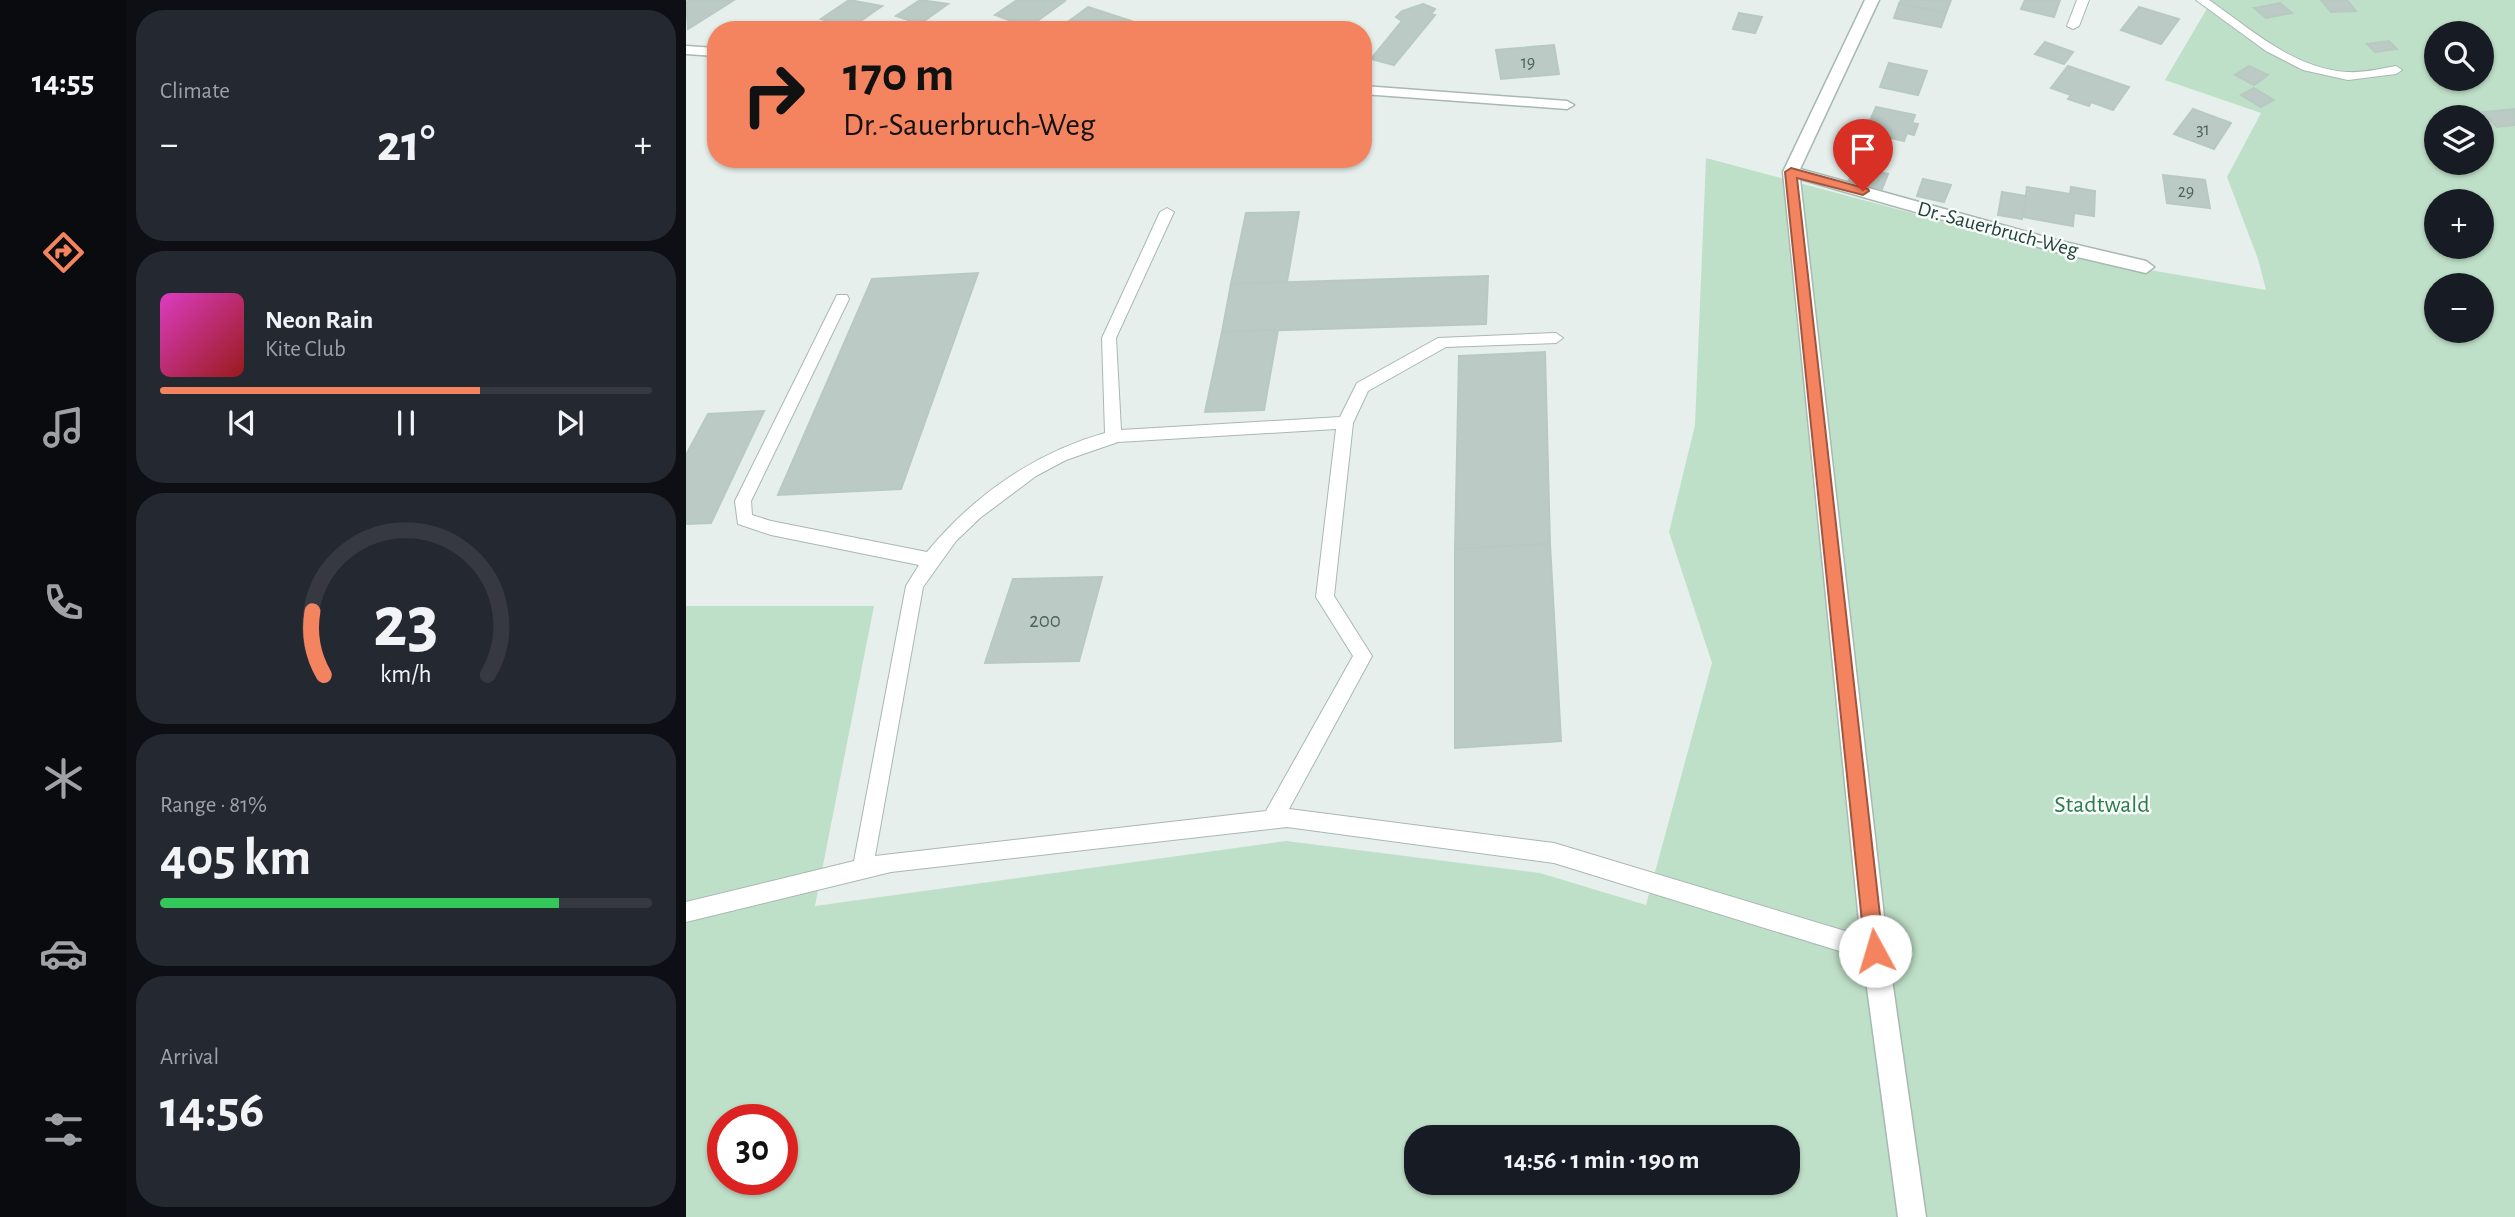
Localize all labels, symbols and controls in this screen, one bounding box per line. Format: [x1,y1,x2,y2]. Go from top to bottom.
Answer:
map controls [2424,21,2494,343]
button: search [2424,21,2494,91]
icon: right [728,49,819,140]
text: 170 m [843,51,954,100]
house number: 19 [1521,54,1535,72]
text: 14:55 [32,66,94,98]
text: Climate [160,80,230,103]
button: layers [2424,105,2494,175]
text: Dr.-Sauerbruch-Weg [843,109,1095,141]
text: 21° [377,118,435,170]
pin [1833,119,1893,191]
house number: 31 [2196,121,2210,139]
text: − [160,126,178,164]
text: + [634,126,652,164]
icon: arrive [1844,130,1882,168]
house number: 29 [2178,183,2194,201]
button: + [2424,189,2494,259]
street label: Dr.-Sauerbruch-Weg [1915,198,2081,261]
icon: directions [39,228,88,277]
button: − [2424,273,2494,343]
text: Neon Rain [265,307,373,333]
text: Kite Club [265,338,346,361]
icon: music [39,403,88,452]
icon: previous [223,404,261,442]
icon: pause [387,404,425,442]
icon: next [551,404,589,442]
icon: phone [39,578,88,627]
text: 23 [373,587,439,660]
house number: 200 [1029,610,1061,631]
text: km/h [380,661,432,686]
icon: climate [39,754,88,803]
park label: Stadtwald [2054,793,2150,817]
text: Range · 81% [160,794,267,817]
text: 405 km [160,832,311,884]
position arrow [1838,914,1912,988]
icon: car [39,929,88,978]
text: Arrival [160,1046,219,1069]
text: 14:56 [160,1084,264,1136]
speed limit sign: 30 [707,1104,798,1195]
icon: filters [39,1105,88,1154]
text: 14:56 · 1 min · 190 m [1505,1147,1699,1173]

